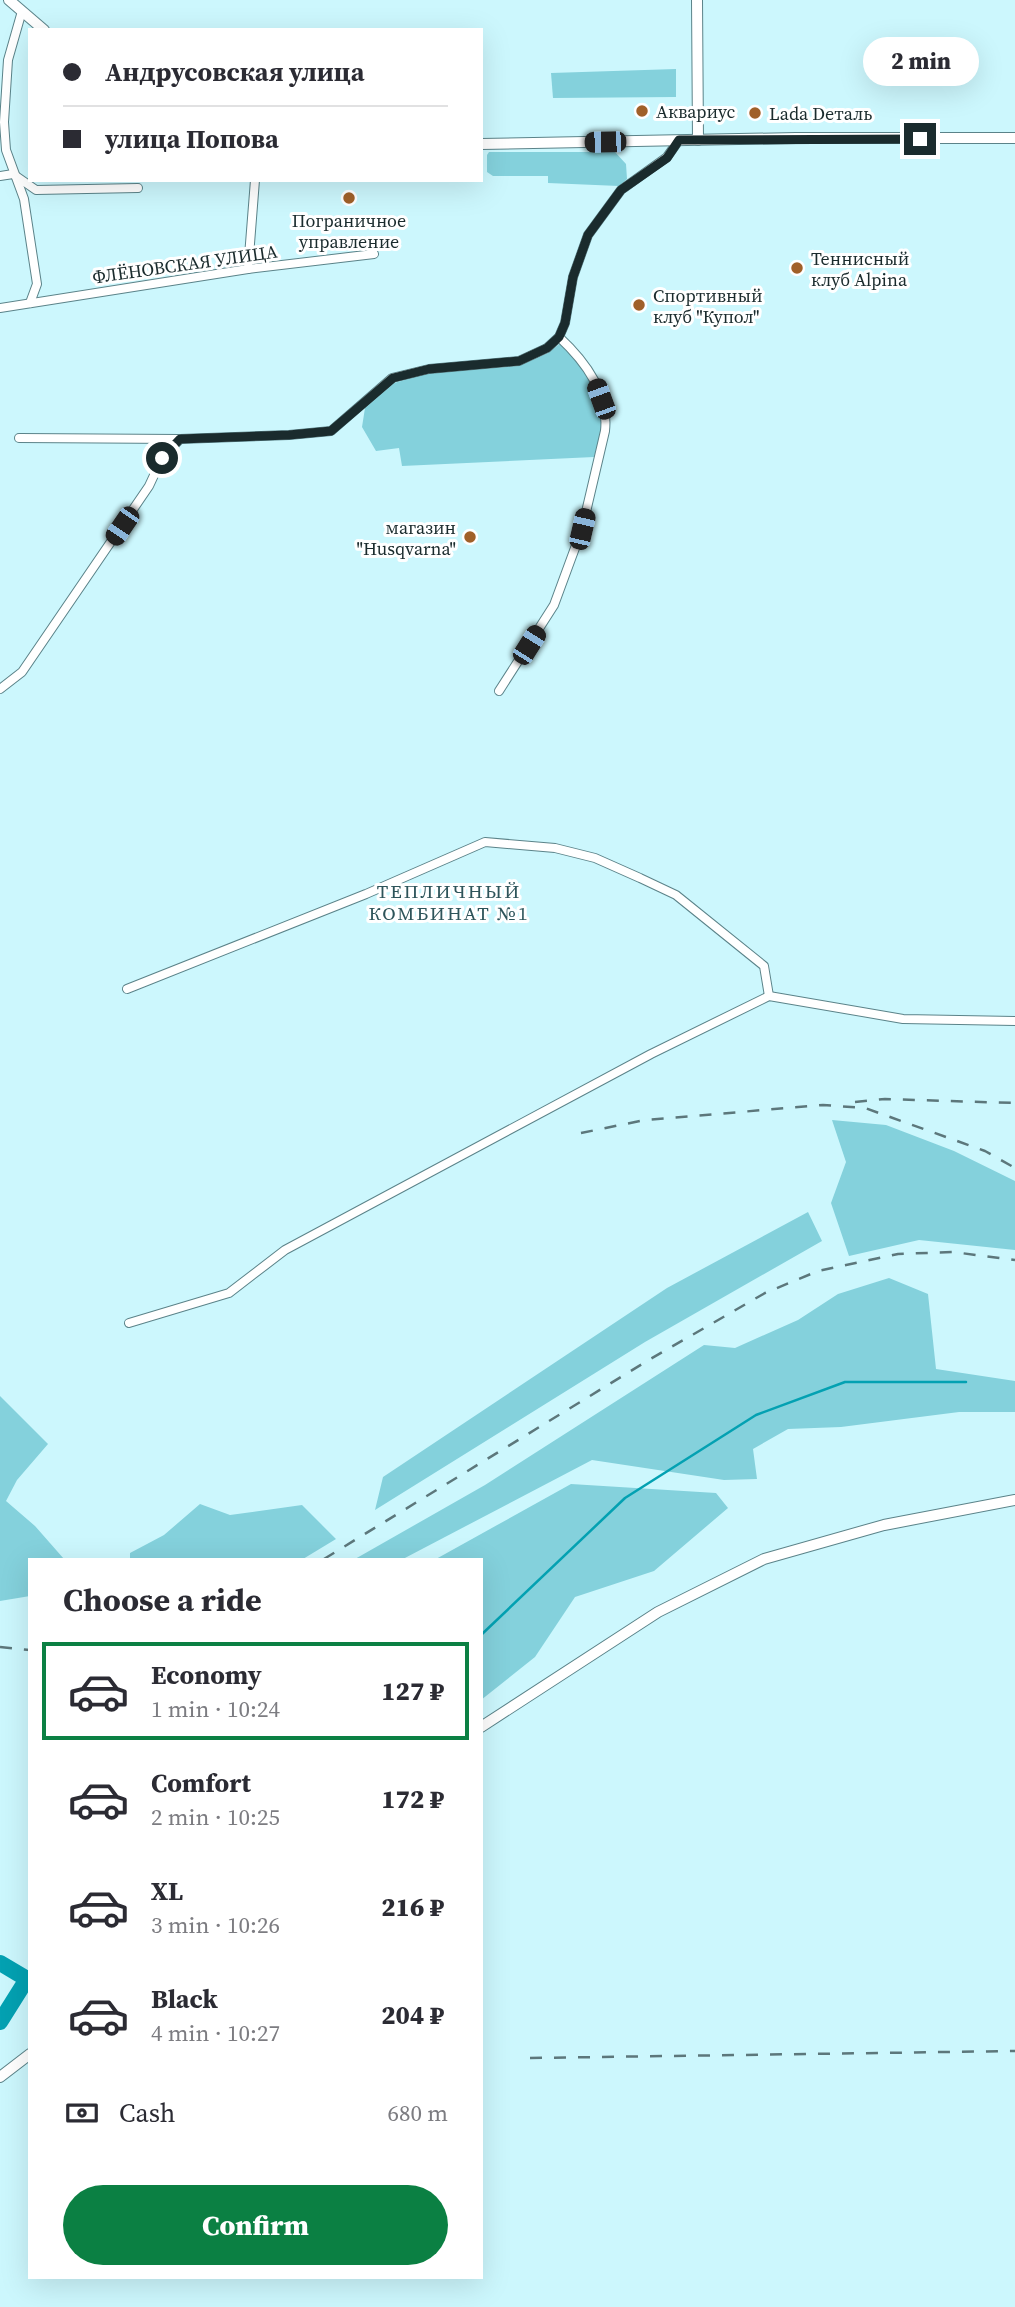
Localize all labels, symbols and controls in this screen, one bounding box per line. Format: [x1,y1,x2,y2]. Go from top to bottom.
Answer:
callout: 2 min [862,38,978,86]
text: 2 min [891,45,951,77]
text: Андрусовская улица [105,54,365,90]
place label: Аквариус [656,99,736,124]
place label: Lada Dеталь [769,101,872,126]
marker: Аквариус [634,103,650,119]
marker: Lada Dеталь [747,105,763,121]
text: улица Попова [105,121,279,157]
route end [904,123,936,155]
car [584,131,627,153]
marker: Пограничное управление [341,190,357,206]
place label: Пограничное управление [292,208,406,254]
street label: ФЛЁНОВСКАЯ УЛИЦА [91,239,279,289]
place label: Теннисный клуб Alpina [811,246,909,292]
marker: Теннисный клуб Alpina [789,260,805,276]
place label: Спортивный клуб "Купол" [653,283,763,329]
marker: Спортивный клуб "Купол" [631,297,647,313]
car [584,376,619,422]
route start [146,442,178,474]
car [102,503,143,549]
car [568,506,597,552]
place label: магазин "Husqvarna" [357,515,456,561]
marker: магазин "Husqvarna" [462,529,478,545]
car [509,622,550,668]
district label: ТЕПЛИЧНЫЙ КОМБИНАТ №1 [368,878,530,926]
text: Choose a ride [63,1578,262,1622]
text: Economy [151,1657,262,1693]
icon: car [67,1660,130,1723]
text: 127 ₽ [381,1673,444,1709]
text: 1 min · 10:24 [151,1693,280,1725]
text: Comfort [151,1765,251,1801]
icon: car [67,1768,130,1831]
text: 172 ₽ [381,1781,444,1817]
text: 2 min · 10:25 [151,1801,280,1833]
text: XL [151,1873,183,1909]
icon: car [67,1876,130,1939]
text: 216 ₽ [381,1889,444,1925]
text: 3 min · 10:26 [151,1909,280,1941]
text: Black [151,1981,218,2017]
icon: car [67,1984,130,2047]
text: 204 ₽ [381,1997,444,2033]
text: 4 min · 10:27 [151,2017,280,2049]
icon: cash [63,2094,101,2132]
text: Cash [119,2095,175,2131]
text: 680 m [387,2097,448,2129]
button: Confirm [63,2185,448,2265]

